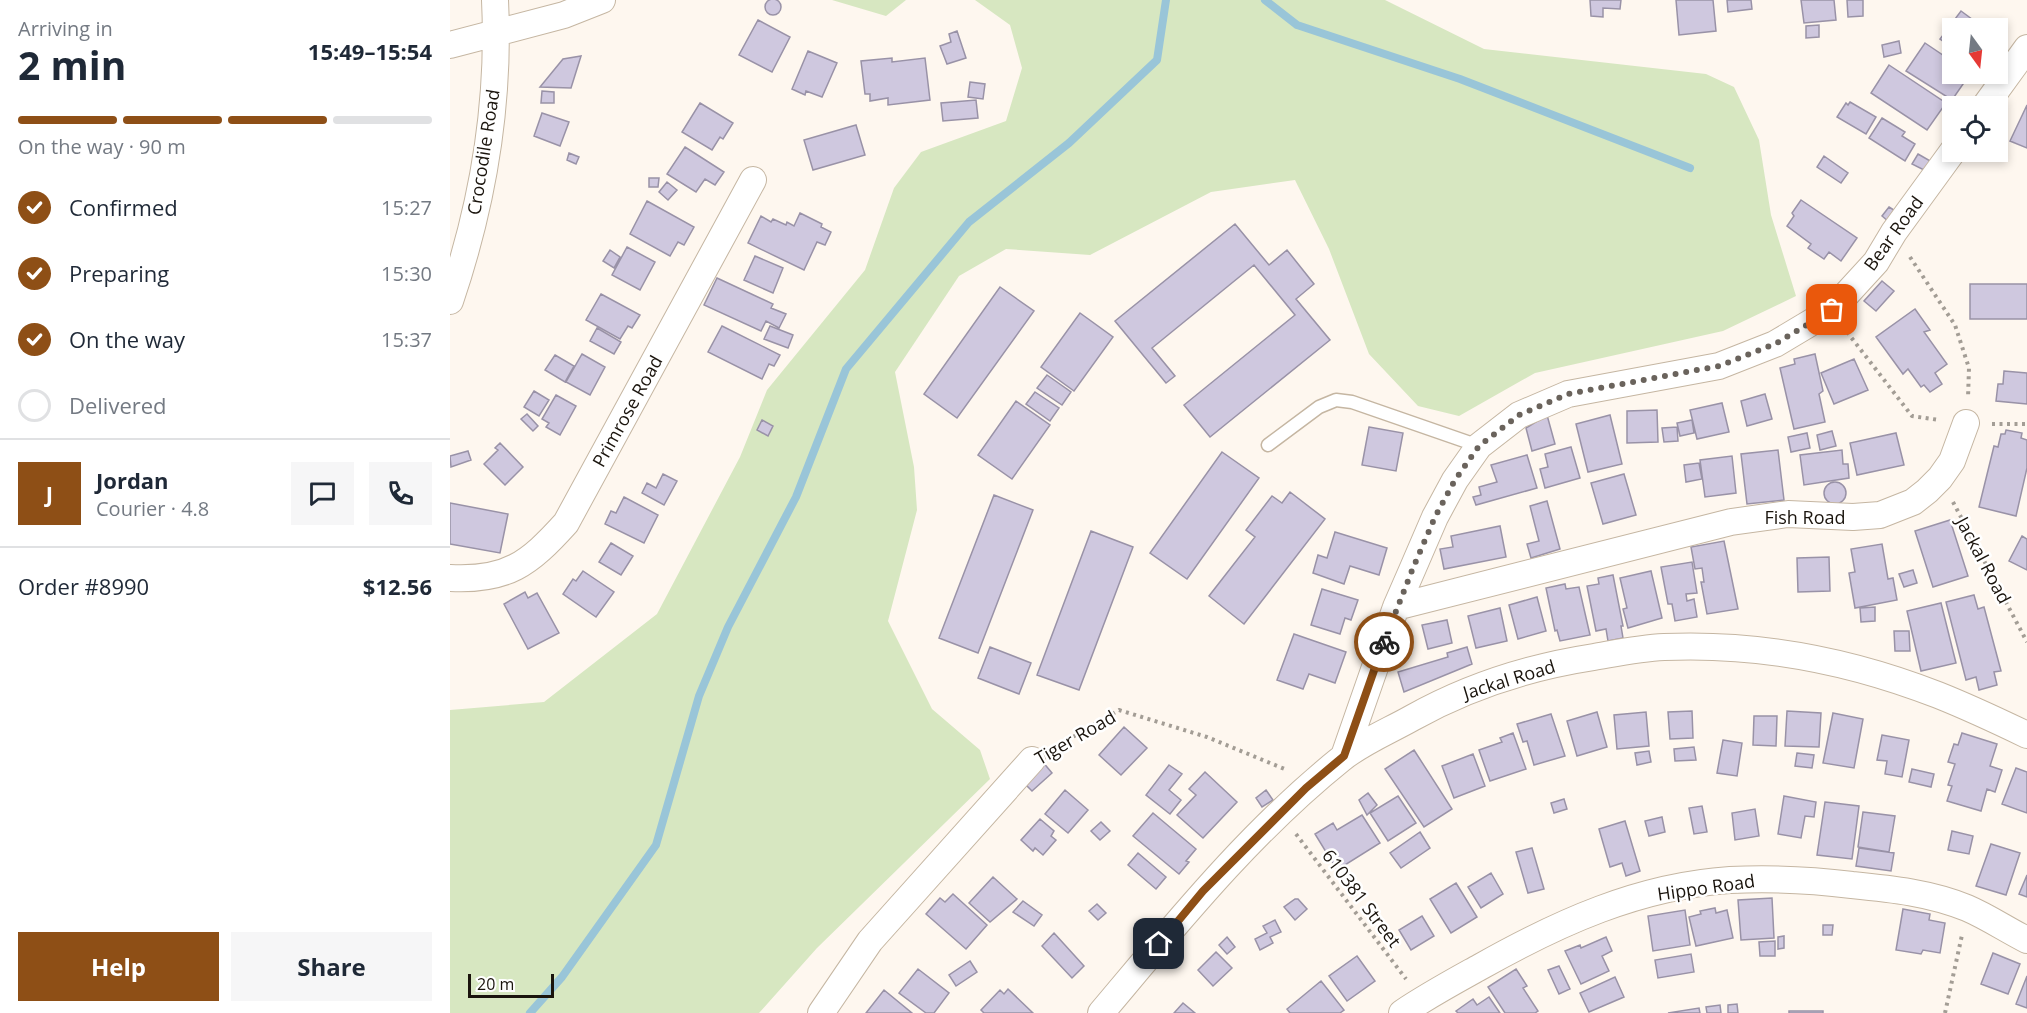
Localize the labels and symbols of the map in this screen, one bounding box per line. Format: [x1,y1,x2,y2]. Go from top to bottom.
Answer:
north arrow [1942,18,2008,84]
street label: Crocodile Road [461,87,505,217]
street label: Bear Road [1858,191,1928,275]
pin [1806,284,1857,335]
street label: Primrose Road [586,351,668,471]
street label: Fish Road [1764,505,1846,529]
street label: Jackal Road [1950,511,2017,608]
courier [1354,612,1414,672]
street label: Jackal Road [1458,654,1558,705]
street label: Tiger Road [1030,704,1120,770]
street label: 610381 Street [1317,844,1407,952]
street label: Hippo Road [1656,868,1756,906]
pin [1133,918,1184,969]
scale bar [468,971,554,998]

